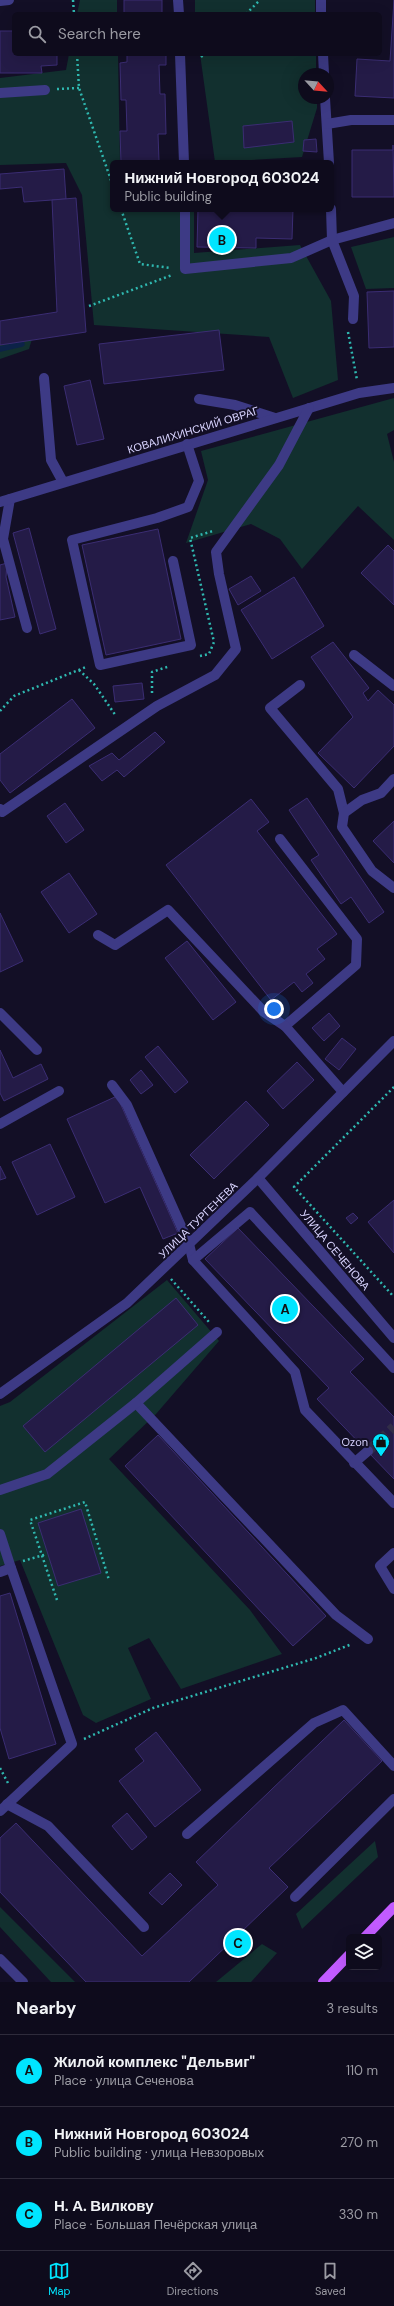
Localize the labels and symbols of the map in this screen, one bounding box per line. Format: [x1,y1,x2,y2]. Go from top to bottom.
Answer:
north arrow [298,68,334,104]
pin: B [209,225,235,255]
street label: КОВАЛИХИНСКИЙ ОВРАГ [126,403,260,457]
your location [264,999,284,1019]
street label: УЛИЦА ТУРГЕНЕВА [156,1178,241,1261]
street label: УЛИЦА СЕЧЕНОВА [297,1207,373,1294]
pin: A [272,1294,298,1324]
shop icon: Ozon [371,1432,391,1457]
place label: Ozon [342,1435,368,1449]
pin: C [225,1928,251,1958]

